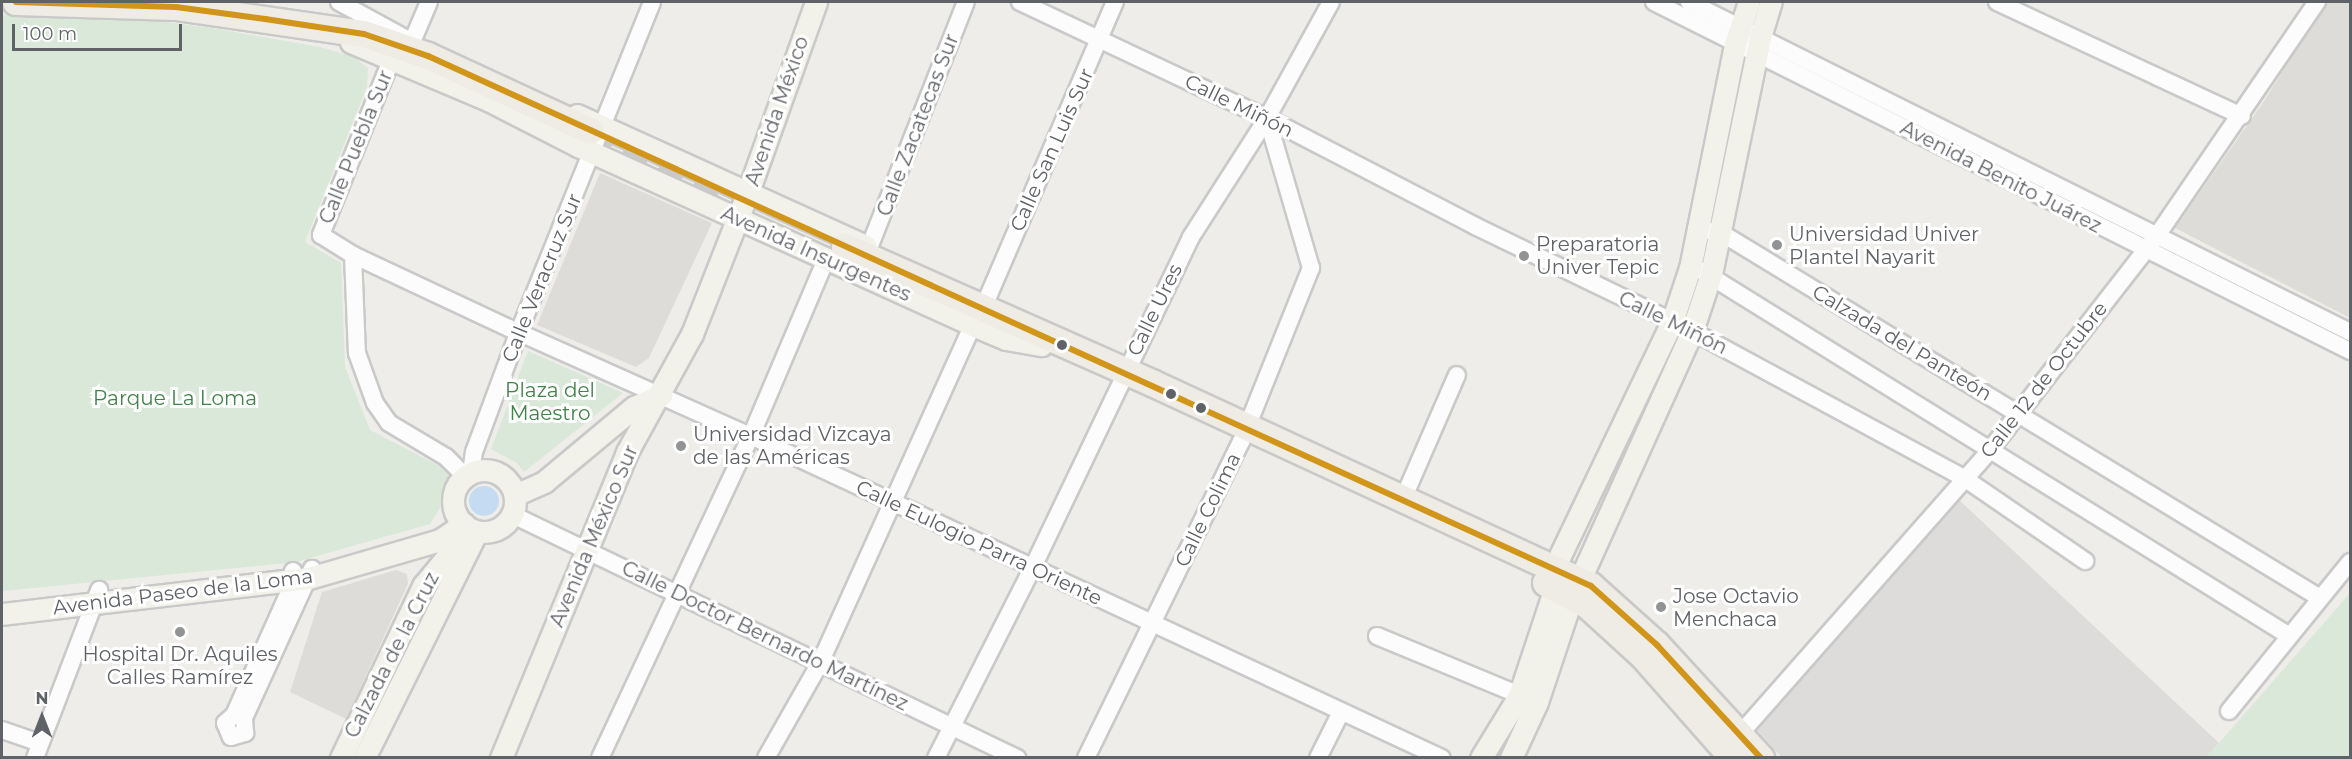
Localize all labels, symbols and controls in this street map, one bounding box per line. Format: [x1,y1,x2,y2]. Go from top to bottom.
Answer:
scale bar [15,12,184,50]
text: 100 m [23,23,77,45]
street label: Calle Zacatecas Sur [872,30,964,220]
street label: Avenida México [740,33,814,189]
street label: Calle San Luis Sur [1005,65,1099,235]
street label: Calle Puebla Sur [314,67,398,227]
street label: Calle Miñón [1181,69,1297,143]
street label: Avenida Benito Juárez [1896,116,2106,238]
street label: Calle Veracruz Sur [497,190,587,366]
street label: Avenida Insurgentes [717,201,915,307]
place label: Universidad Univer Plantel Nayarit [1789,222,1979,269]
place label: Preparatoria Univer Tepic [1536,232,1659,279]
marker: Universidad Univer Plantel Nayarit [1770,238,1784,252]
marker: Preparatoria Univer Tepic [1517,249,1531,263]
street label: Calle Ures [1122,260,1188,360]
street label: Calzada del Panteón [1808,280,1996,406]
street label: Calle Miñón [1615,286,1731,360]
street label: Calle 12 de Octubre [1976,297,2112,463]
unlabelled marker [1056,339,1068,351]
park label: Plaza del Maestro [505,378,595,425]
park label: Parque La Loma [93,386,257,410]
unlabelled marker [1165,388,1177,400]
unlabelled marker [1195,402,1207,414]
place label: Universidad Vizcaya de las Américas [693,422,892,469]
marker: Universidad Vizcaya de las Américas [674,439,688,453]
street label: Avenida México Sur [545,441,643,631]
street label: Calle Colima [1170,449,1246,571]
street label: Calle Eulogio Parra Oriente [852,475,1106,611]
street label: Calle Doctor Bernardo Martínez [618,556,912,716]
street label: Avenida Paseo de la Loma [52,564,314,620]
street label: Calzada de la Cruz [340,568,444,742]
place label: Jose Octavio Menchaca [1673,584,1799,631]
marker: Jose Octavio Menchaca [1654,600,1668,614]
marker: Hospital Dr. Aquiles Calles Ramírez [171,623,189,641]
place label: Hospital Dr. Aquiles Calles Ramírez [82,643,278,690]
north arrow [12,687,72,747]
text: N [36,689,48,708]

